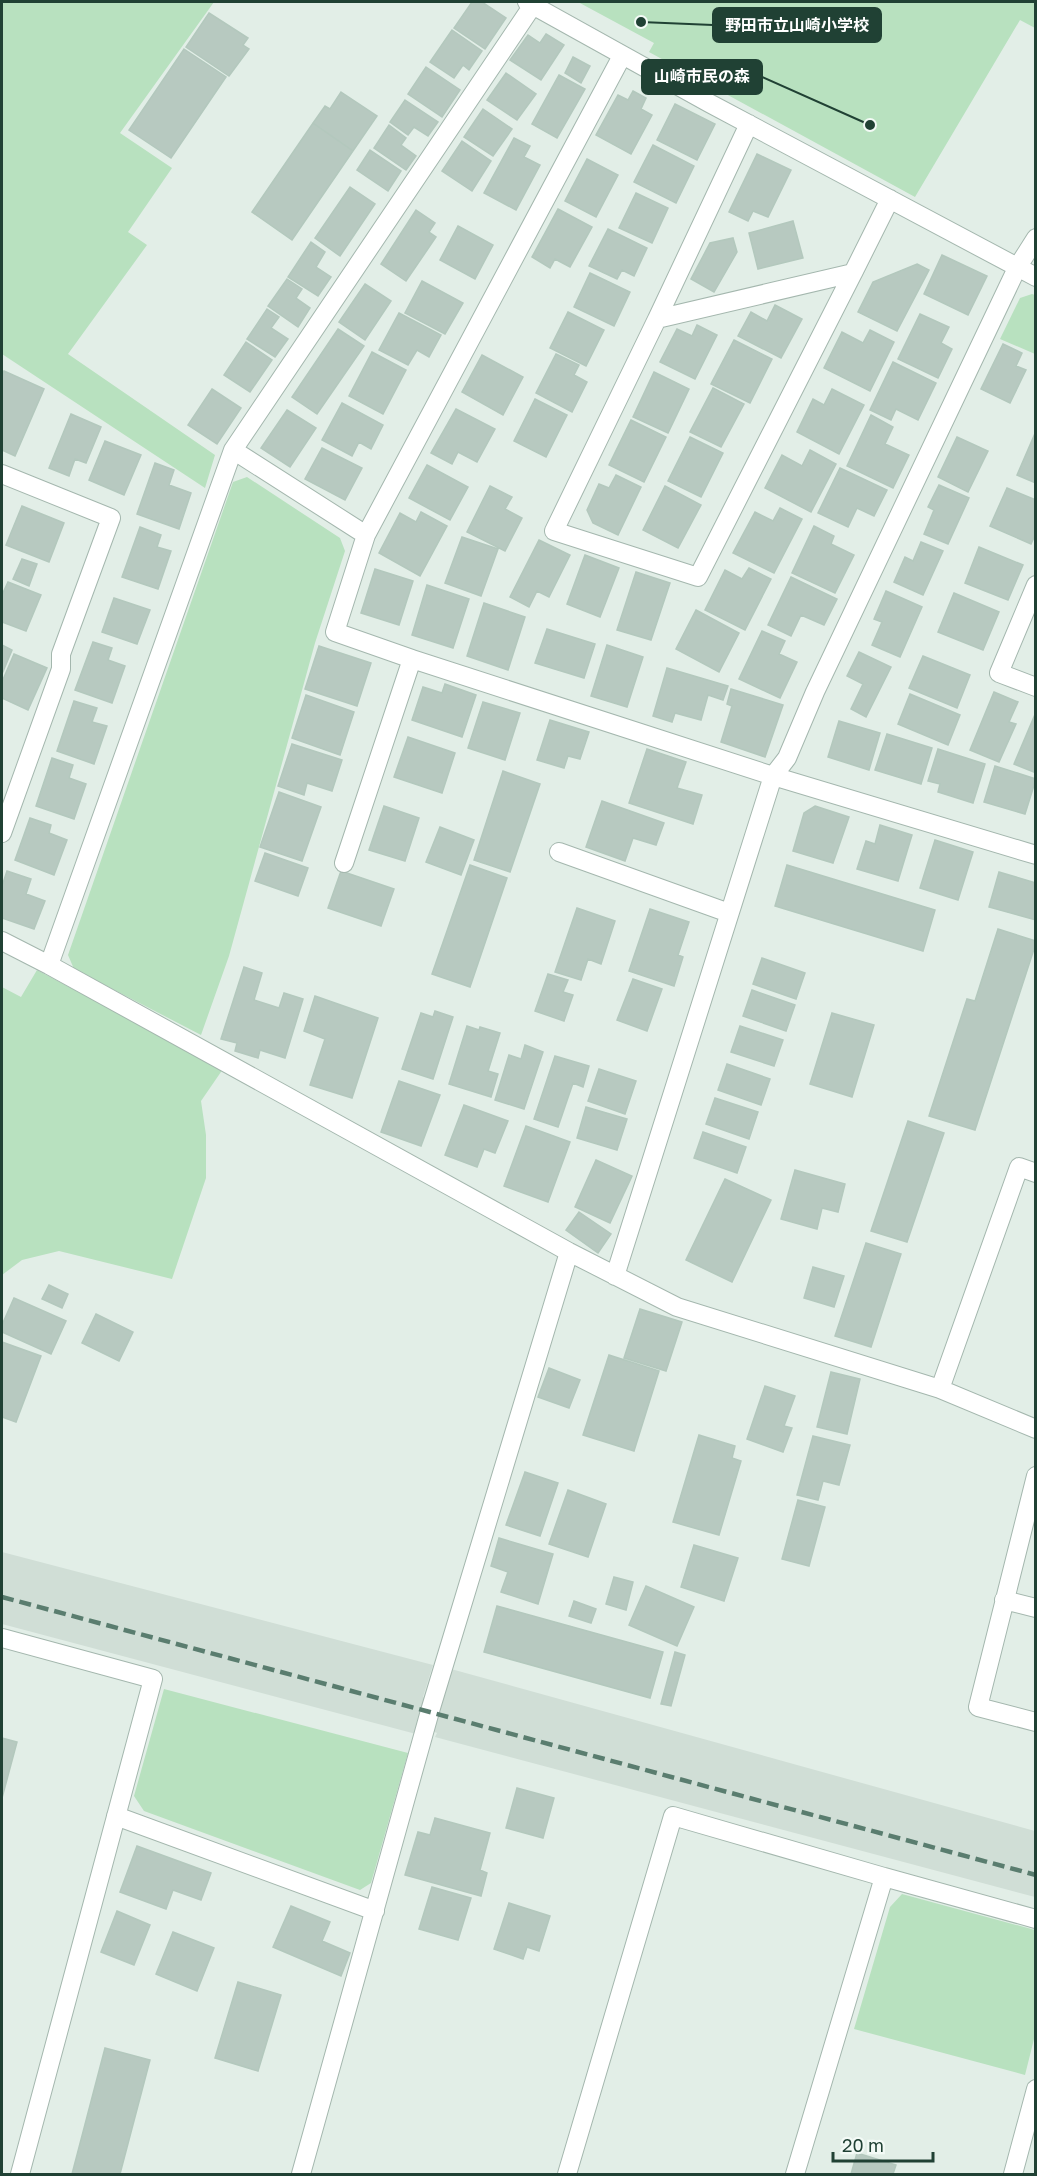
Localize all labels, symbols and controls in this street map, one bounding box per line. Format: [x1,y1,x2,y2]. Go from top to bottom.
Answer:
callout: 野田市立山崎小学校 [713,8,881,42]
text: 野田市立山崎小学校 [725,15,869,35]
callout: 山崎市民の森 [642,60,762,94]
text: 山崎市民の森 [654,66,750,86]
scale bar [833,2125,934,2163]
text: 20 m [842,2134,884,2156]

